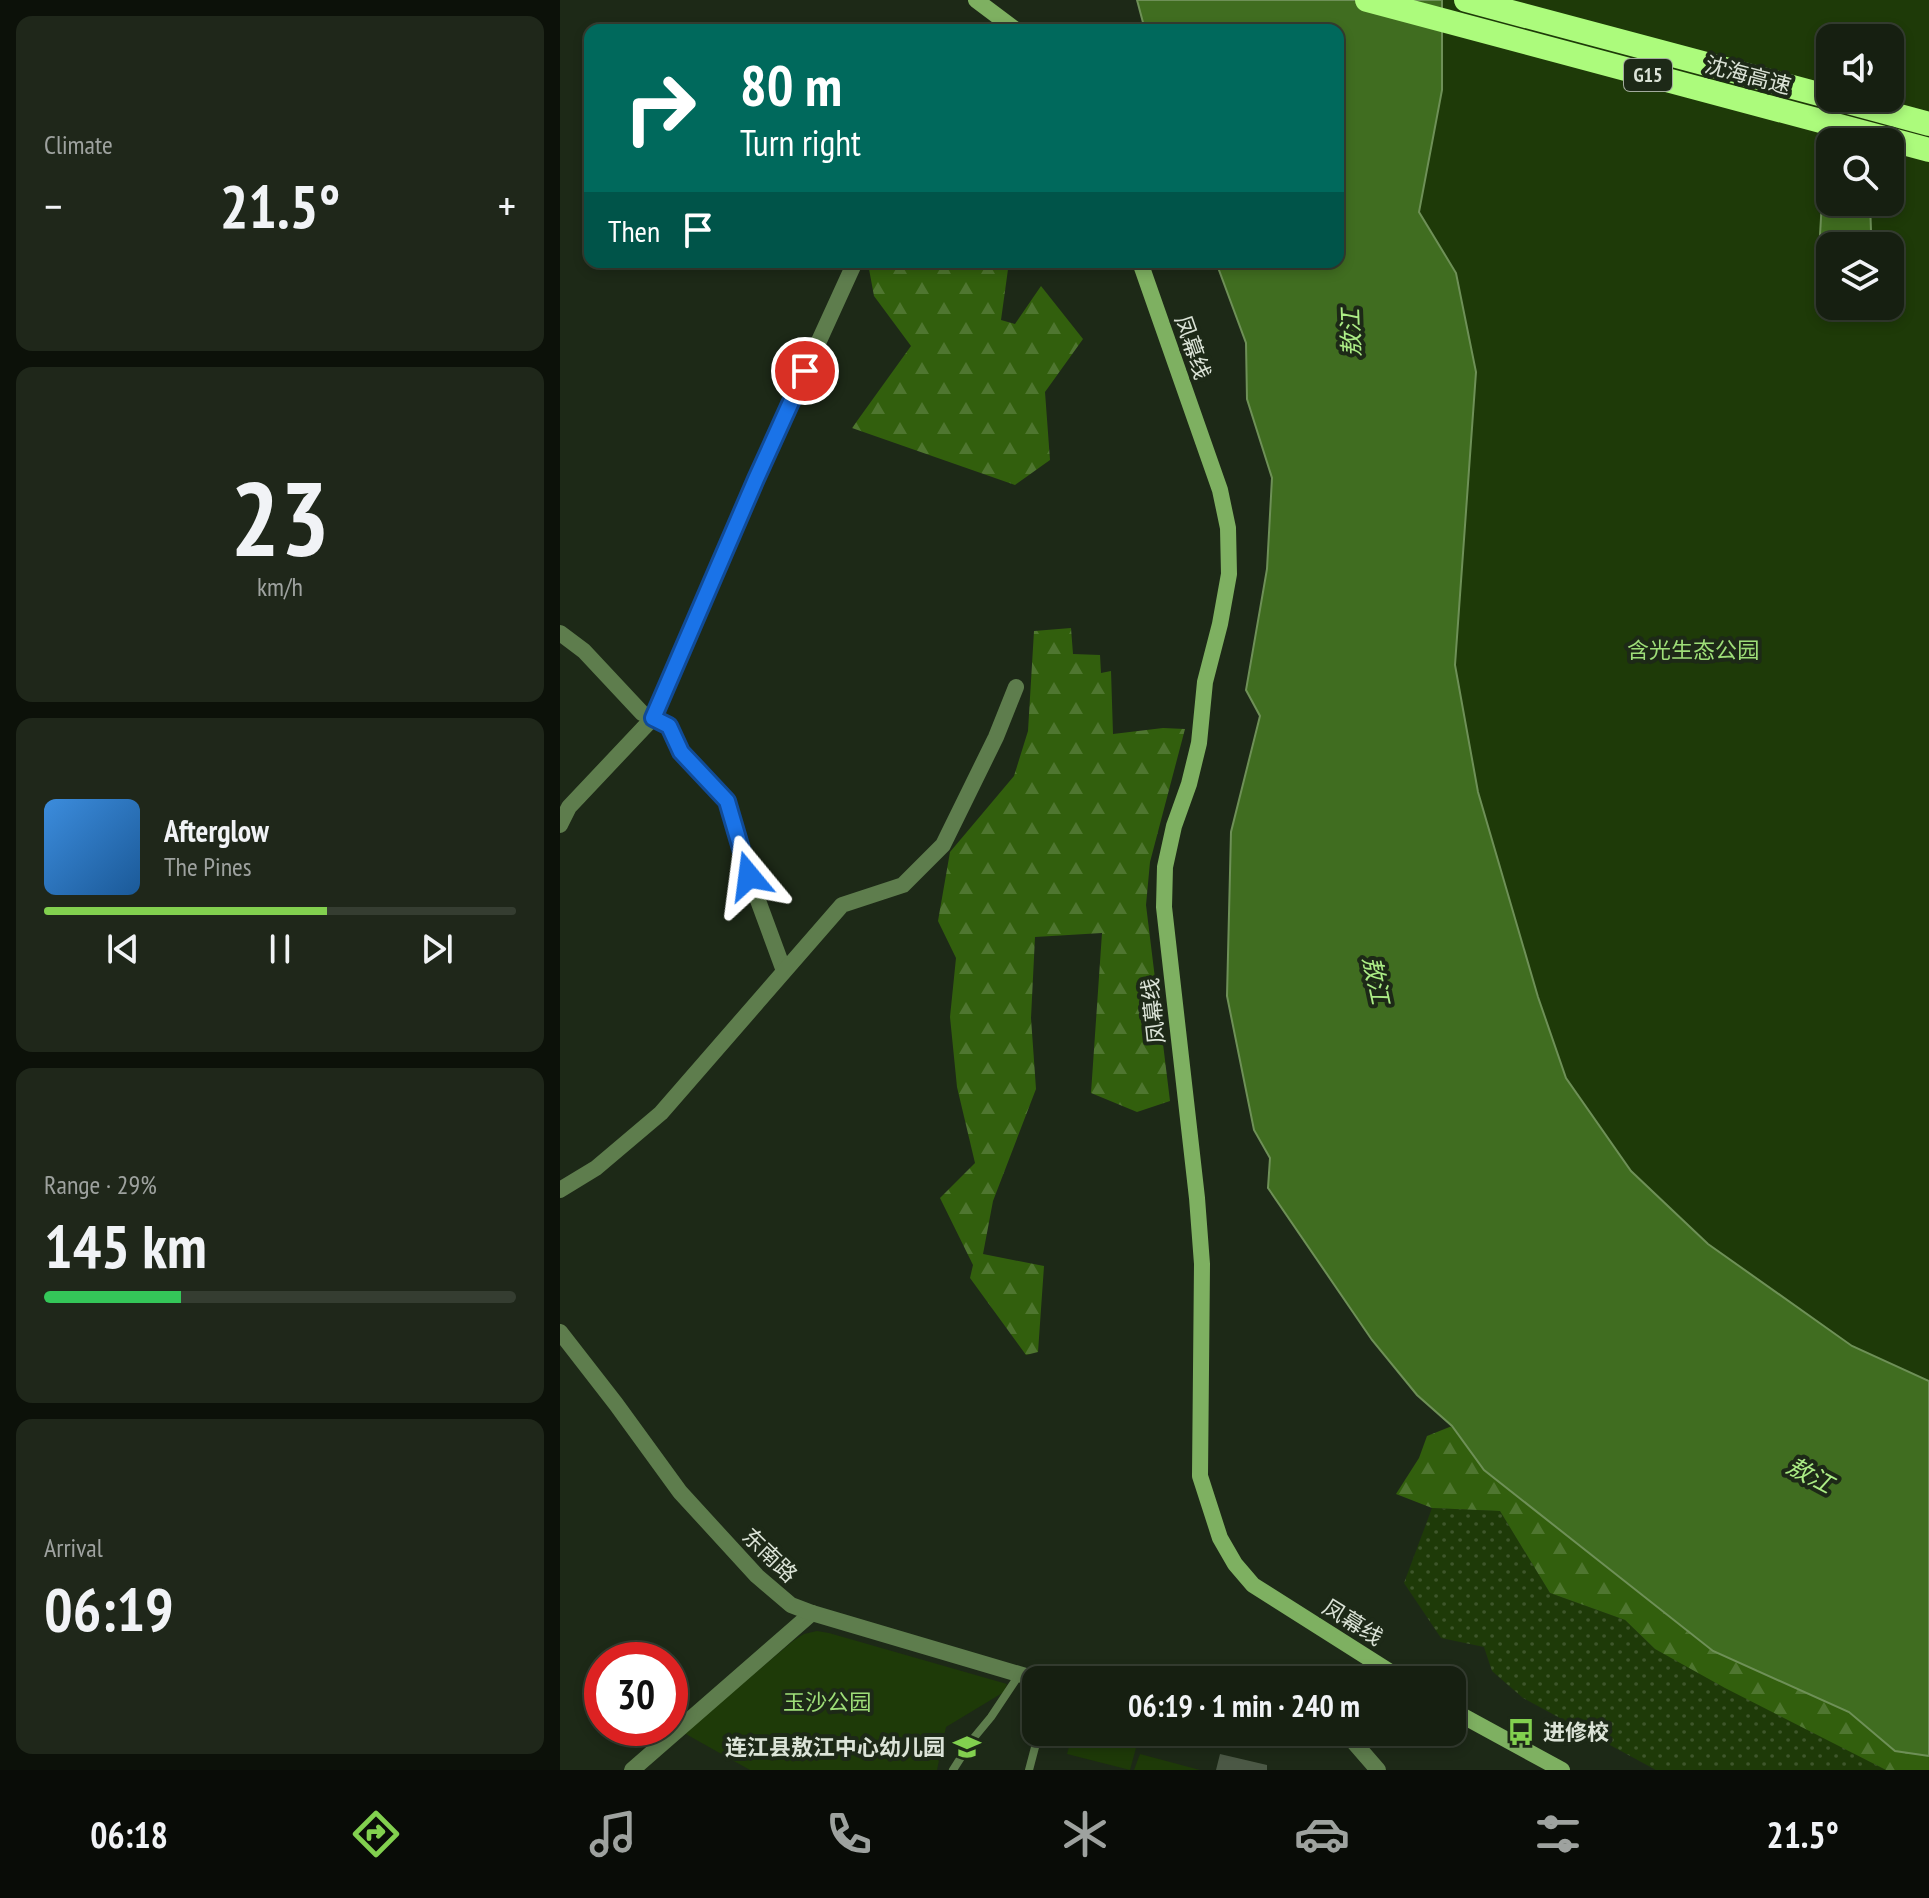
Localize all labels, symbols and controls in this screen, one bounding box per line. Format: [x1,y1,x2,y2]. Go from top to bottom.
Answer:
map controls [1816,24,1904,320]
button: sound [1816,24,1904,112]
text: 80 m [740,49,842,121]
street label: 沈海高速 [1702,50,1794,100]
icon: right [608,56,712,160]
road number: G15 [1624,59,1672,91]
text: Turn right [740,119,861,166]
text: Climate [44,128,113,161]
button: search [1816,128,1904,216]
text: 21.5° [220,167,340,245]
text: − [44,177,62,234]
text: + [498,177,516,234]
icon: arrive [676,208,720,252]
text: Then [608,211,660,250]
button: layers [1816,232,1904,320]
water label: 敖江 [1335,305,1367,358]
street label: 凤幕线 [1169,311,1217,383]
pin [771,337,839,405]
icon: arrive [783,349,827,393]
text: 23 [230,450,330,585]
text: km/h [257,570,303,603]
park label: 含光生态公园 [1627,636,1759,664]
text: Afterglow [164,811,269,850]
position arrow [707,834,791,918]
text: The Pines [164,850,252,883]
icon: previous [101,927,145,971]
icon: pause [258,927,302,971]
icon: next [415,927,459,971]
water label: 敖江 [1356,953,1397,1010]
street label: 凤幕线 [1136,977,1170,1045]
text: Range · 29% [44,1168,157,1201]
text: 145 km [44,1207,207,1285]
water label: 敖江 [1782,1450,1841,1501]
street label: 东南路 [737,1522,803,1588]
text: Arrival [44,1531,103,1564]
text: 06:19 [44,1570,174,1648]
street label: 凤幕线 [1318,1593,1388,1651]
speed limit sign: 30 [584,1642,688,1746]
text: 06:19 · 1 min · 240 m [1128,1686,1360,1725]
park label: 玉沙公园 [783,1688,871,1716]
bus stop icon: 进修校 [1506,1717,1536,1747]
place label: 进修校 [1543,1718,1609,1746]
school or university icon: 连江县敖江中心幼儿园 [952,1732,982,1762]
place label: 连江县敖江中心幼儿园 [725,1733,945,1761]
icon: directions [348,1806,404,1862]
icon: music [585,1806,641,1862]
icon: phone [821,1806,877,1862]
icon: climate [1057,1806,1113,1862]
icon: car [1294,1806,1350,1862]
icon: filters [1530,1806,1586,1862]
text: 06:18 [90,1811,168,1858]
text: 21.5° [1766,1811,1839,1858]

